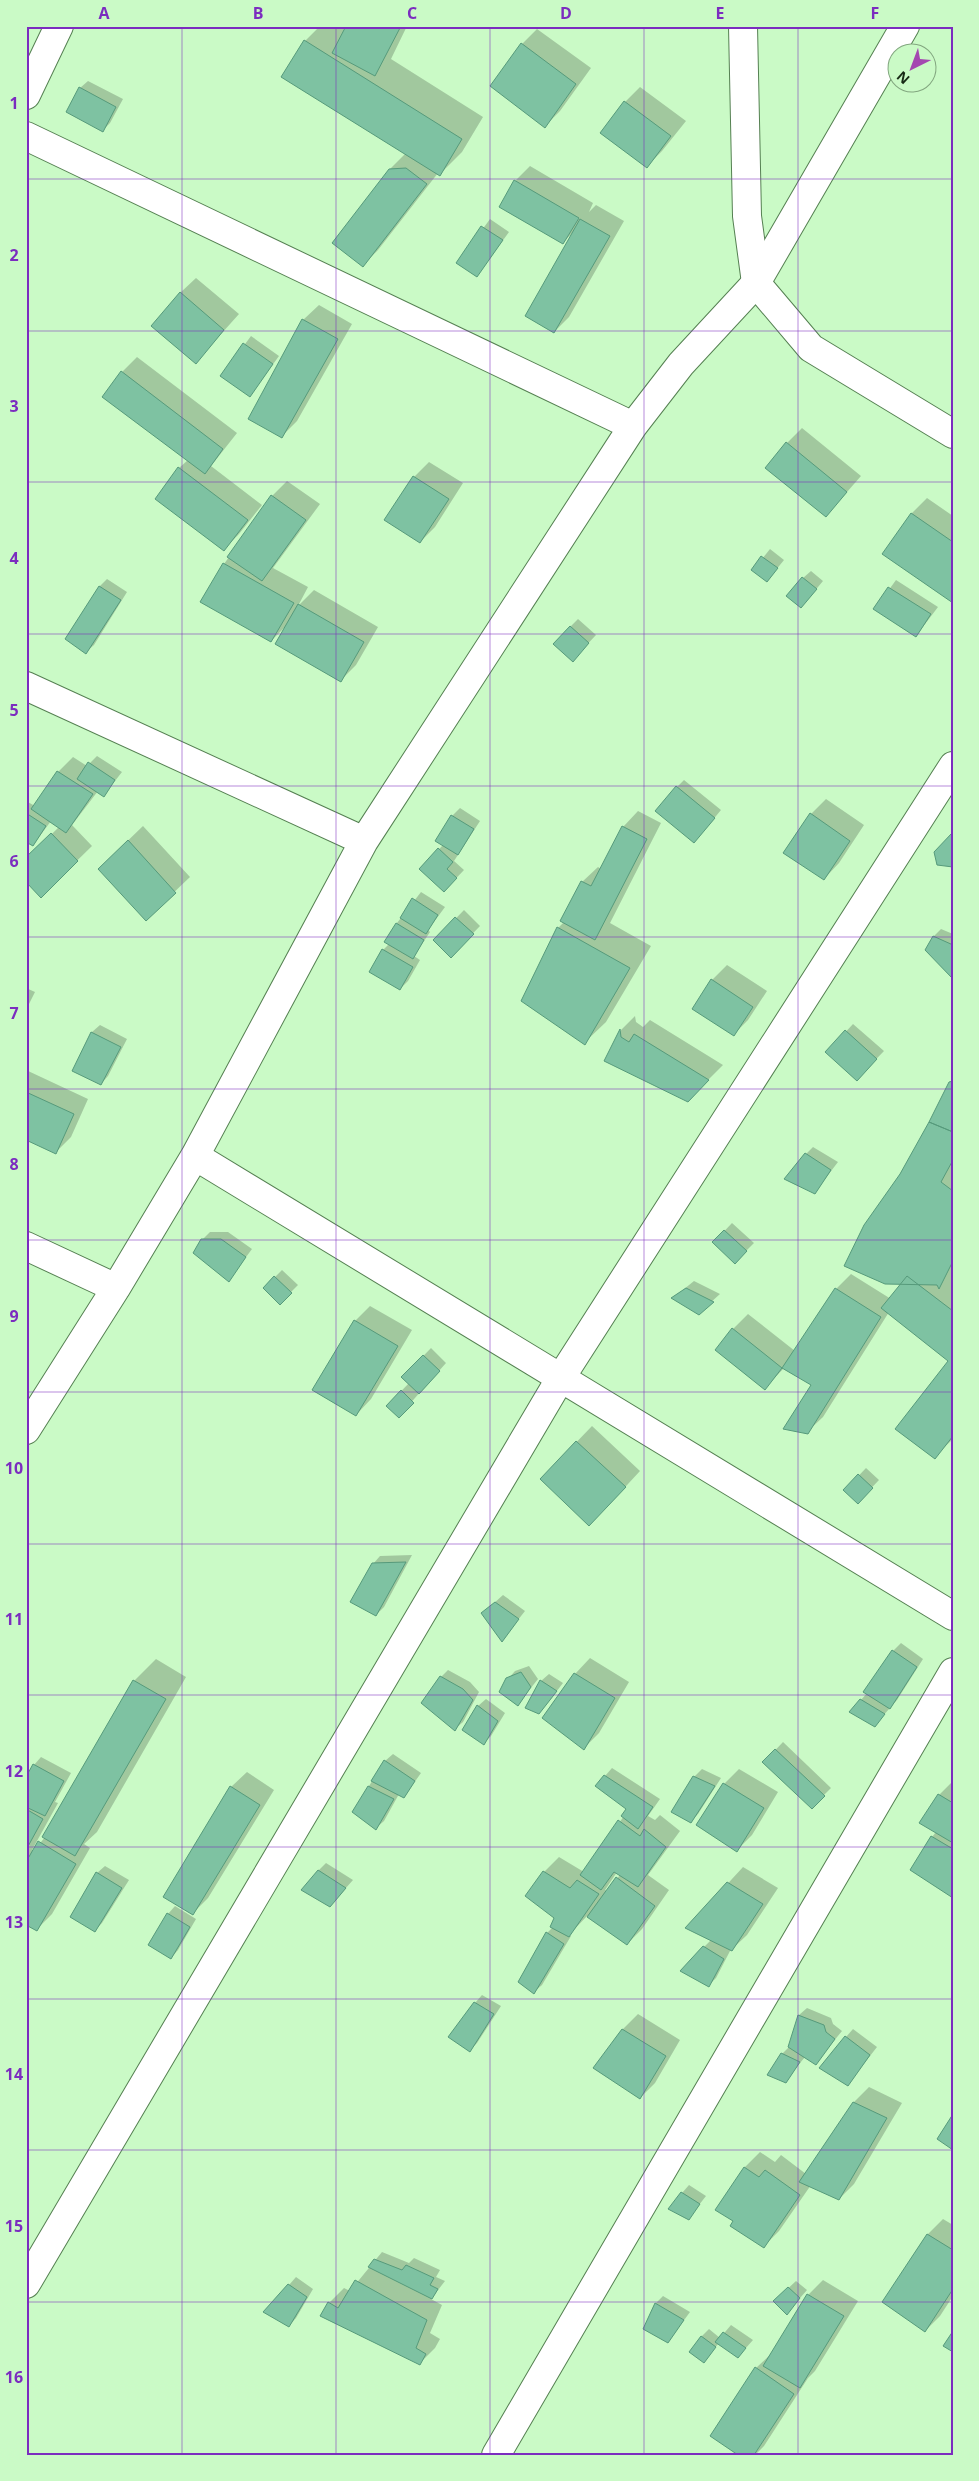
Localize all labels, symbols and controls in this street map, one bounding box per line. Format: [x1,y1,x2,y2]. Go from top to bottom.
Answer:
text: A [98,2,110,24]
text: B [253,2,263,24]
text: C [407,2,417,24]
text: D [560,2,572,24]
text: E [716,2,725,24]
text: F [871,2,879,24]
north arrow [886,42,936,92]
text: N [892,67,914,89]
text: 1 [9,92,19,114]
text: 2 [9,244,19,266]
text: 3 [9,395,19,417]
text: 4 [9,547,19,569]
text: 5 [9,699,19,721]
text: 6 [9,850,19,872]
text: 7 [9,1002,19,1024]
text: 8 [9,1153,19,1175]
text: 9 [9,1305,19,1327]
text: 10 [5,1457,23,1479]
text: 11 [5,1608,23,1630]
text: 12 [5,1760,23,1782]
text: 13 [5,1911,23,1933]
text: 14 [5,2063,23,2085]
text: 15 [5,2215,23,2237]
text: 16 [5,2366,23,2388]

